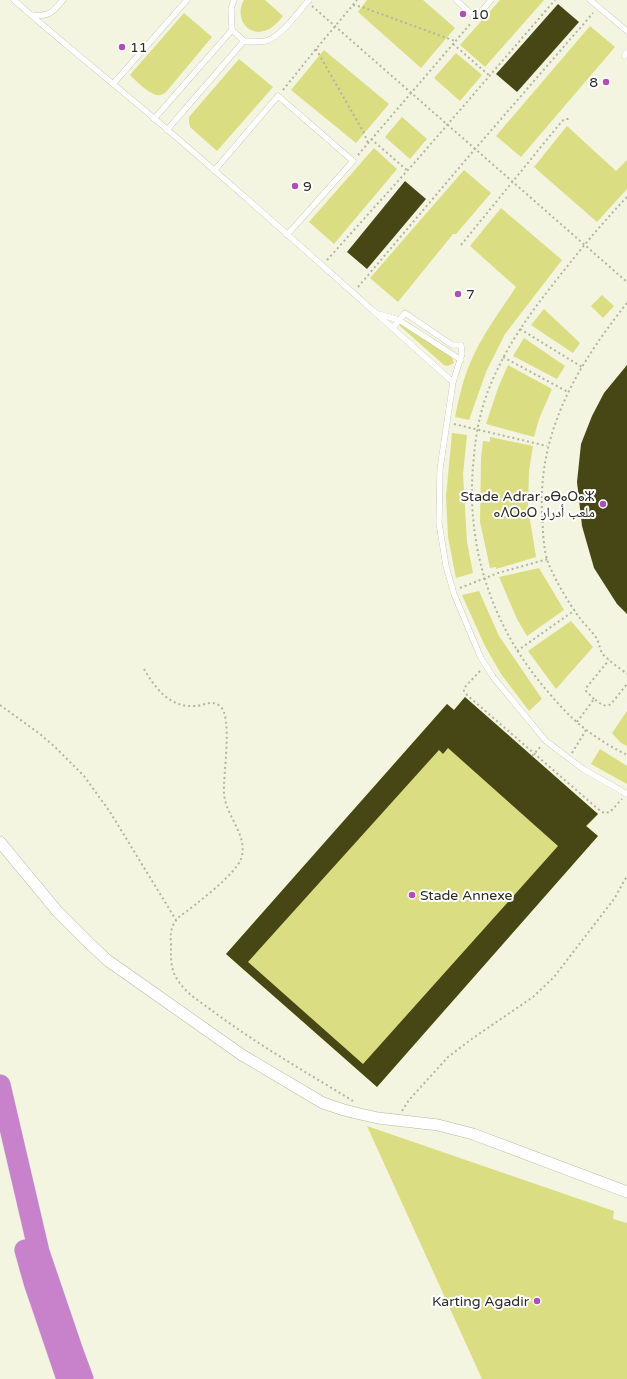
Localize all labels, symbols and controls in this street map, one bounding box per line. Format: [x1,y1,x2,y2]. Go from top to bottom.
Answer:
place label: 10 [471,6,489,23]
marker: 10 [458,9,468,19]
place label: 11 [130,39,148,56]
marker: 11 [117,42,127,52]
place label: 8 [589,74,598,91]
marker: 8 [601,77,611,87]
place label: 9 [303,178,312,195]
marker: 9 [290,181,300,191]
place label: 7 [466,286,475,303]
marker: 7 [453,289,463,299]
place label: Stade Adrar ⴰⴱⴰⵔⴰⵣ ⴰⴷⵔⴰⵔ ملعب أدرار [460,488,595,521]
marker: Stade Adrar ⴰⴱⴰⵔⴰⵣ ⴰⴷⵔⴰⵔ ملعب أدرار [598,499,608,509]
place label: Stade Annexe [420,887,513,904]
marker: Stade Annexe [407,890,417,900]
place label: Karting Agadir [432,1293,530,1310]
marker: Karting Agadir [532,1296,542,1306]

